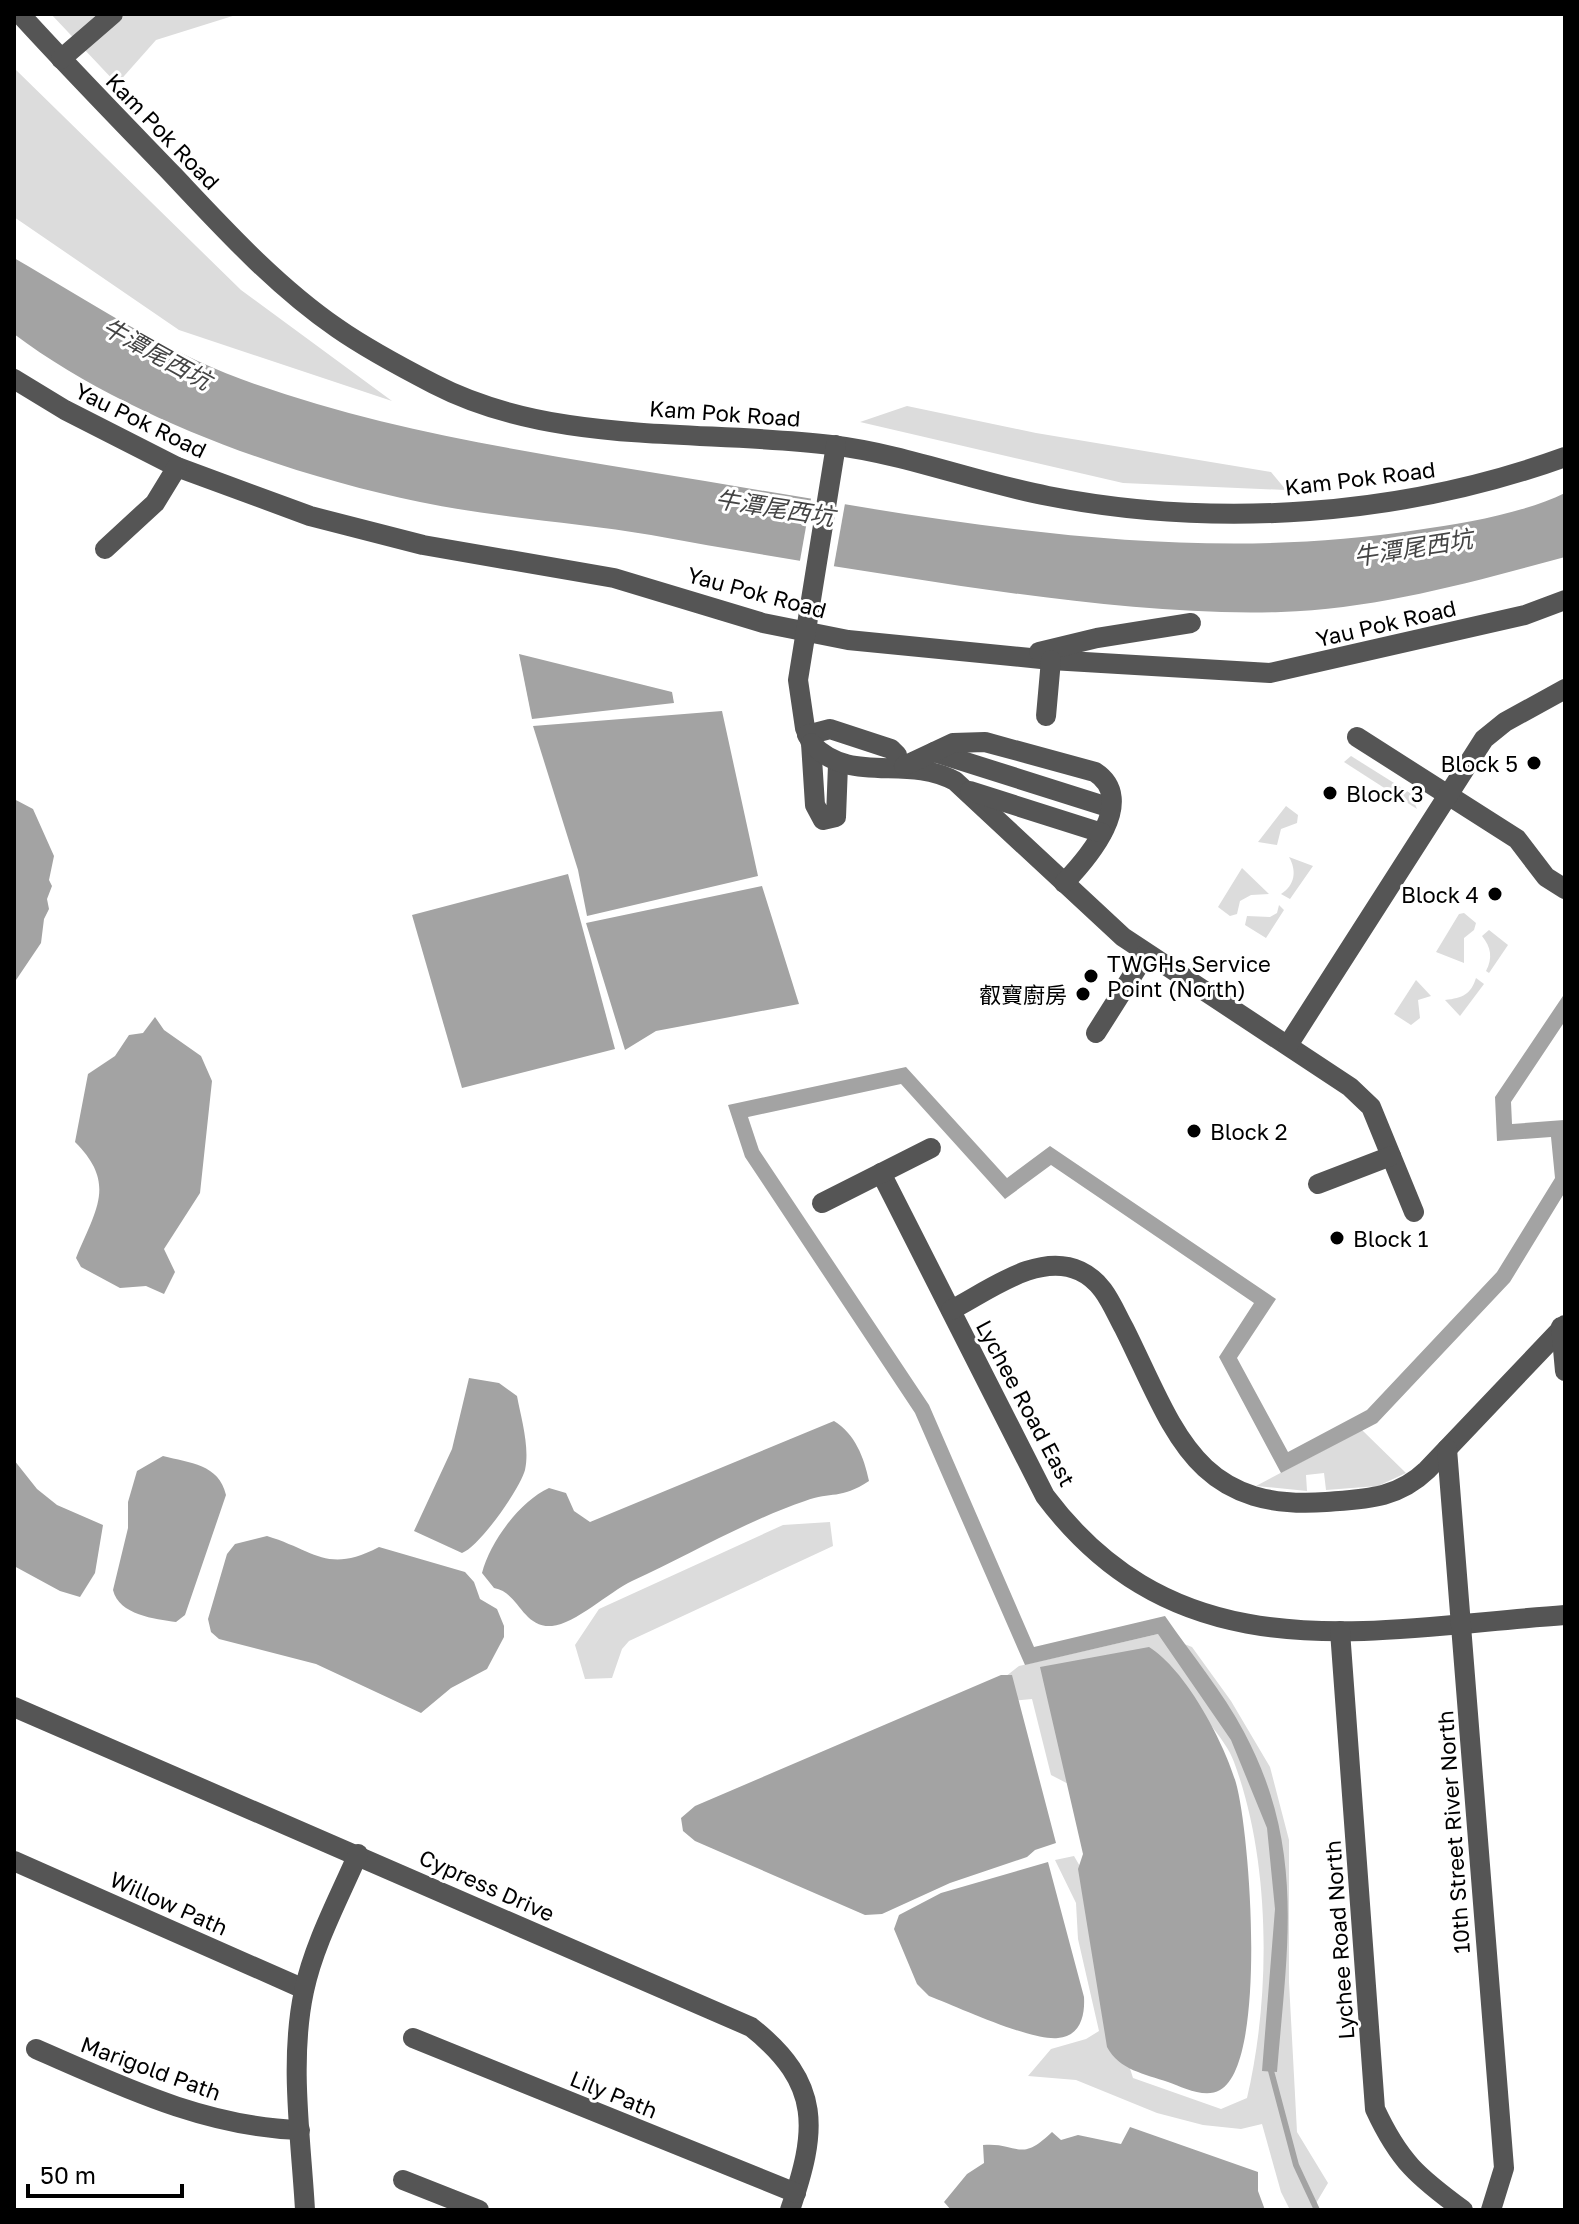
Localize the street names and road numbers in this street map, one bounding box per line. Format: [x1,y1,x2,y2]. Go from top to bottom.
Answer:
street label: Kam Pok Road [101,67,225,195]
street label: Yau Pok Road [71,377,211,463]
street label: Kam Pok Road [648,394,802,432]
street label: Kam Pok Road [1283,455,1437,501]
street label: Yau Pok Road [685,560,829,624]
street label: Yau Pok Road [1313,594,1459,652]
street label: Lychee Road East [971,1315,1081,1491]
street label: 10th Street River North [1431,1710,1475,1954]
street label: Lychee Road North [1319,1839,1359,2041]
street label: Cypress Drive [415,1843,559,1927]
street label: Willow Path [106,1865,232,1941]
street label: Marigold Path [77,2030,225,2106]
street label: Lily Path [566,2064,662,2124]

